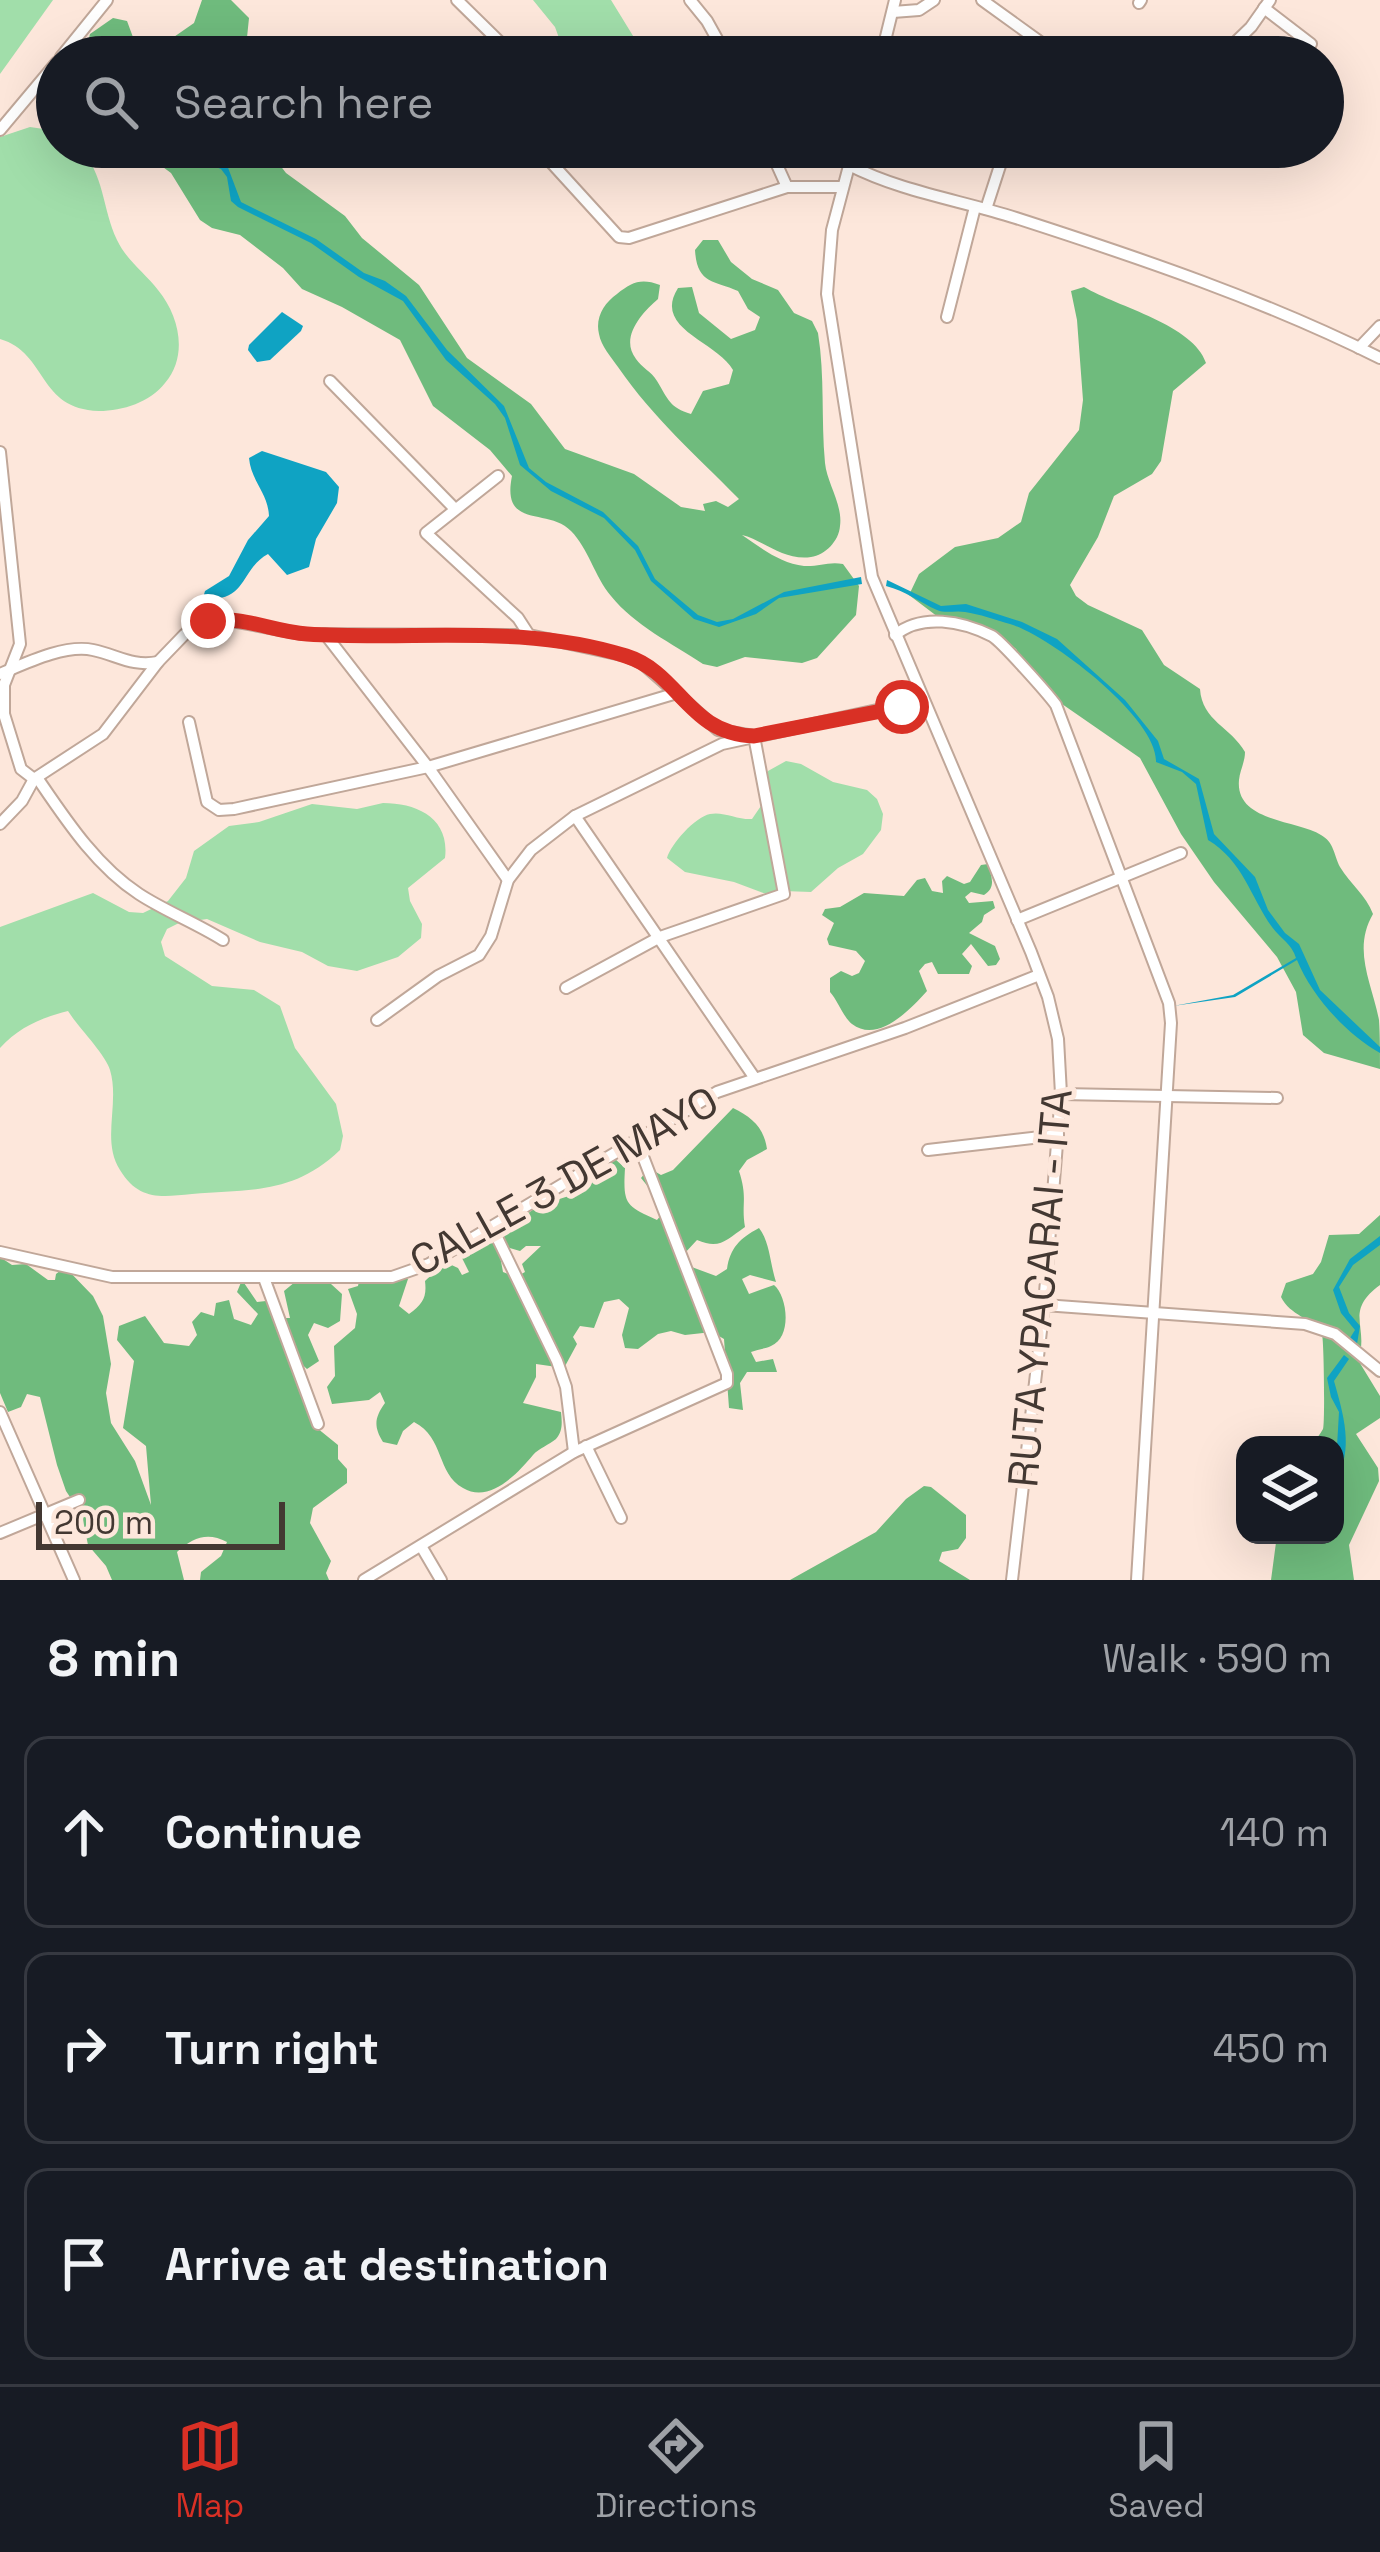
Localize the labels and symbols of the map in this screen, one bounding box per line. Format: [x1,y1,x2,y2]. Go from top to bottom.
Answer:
route end [181,594,235,648]
route start [875,680,929,734]
street label: CALLE 3 DE MAYO [401,1074,727,1288]
street label: RUTA YPACARAI - ITA [996,1087,1084,1489]
scale bar [36,1496,285,1549]

